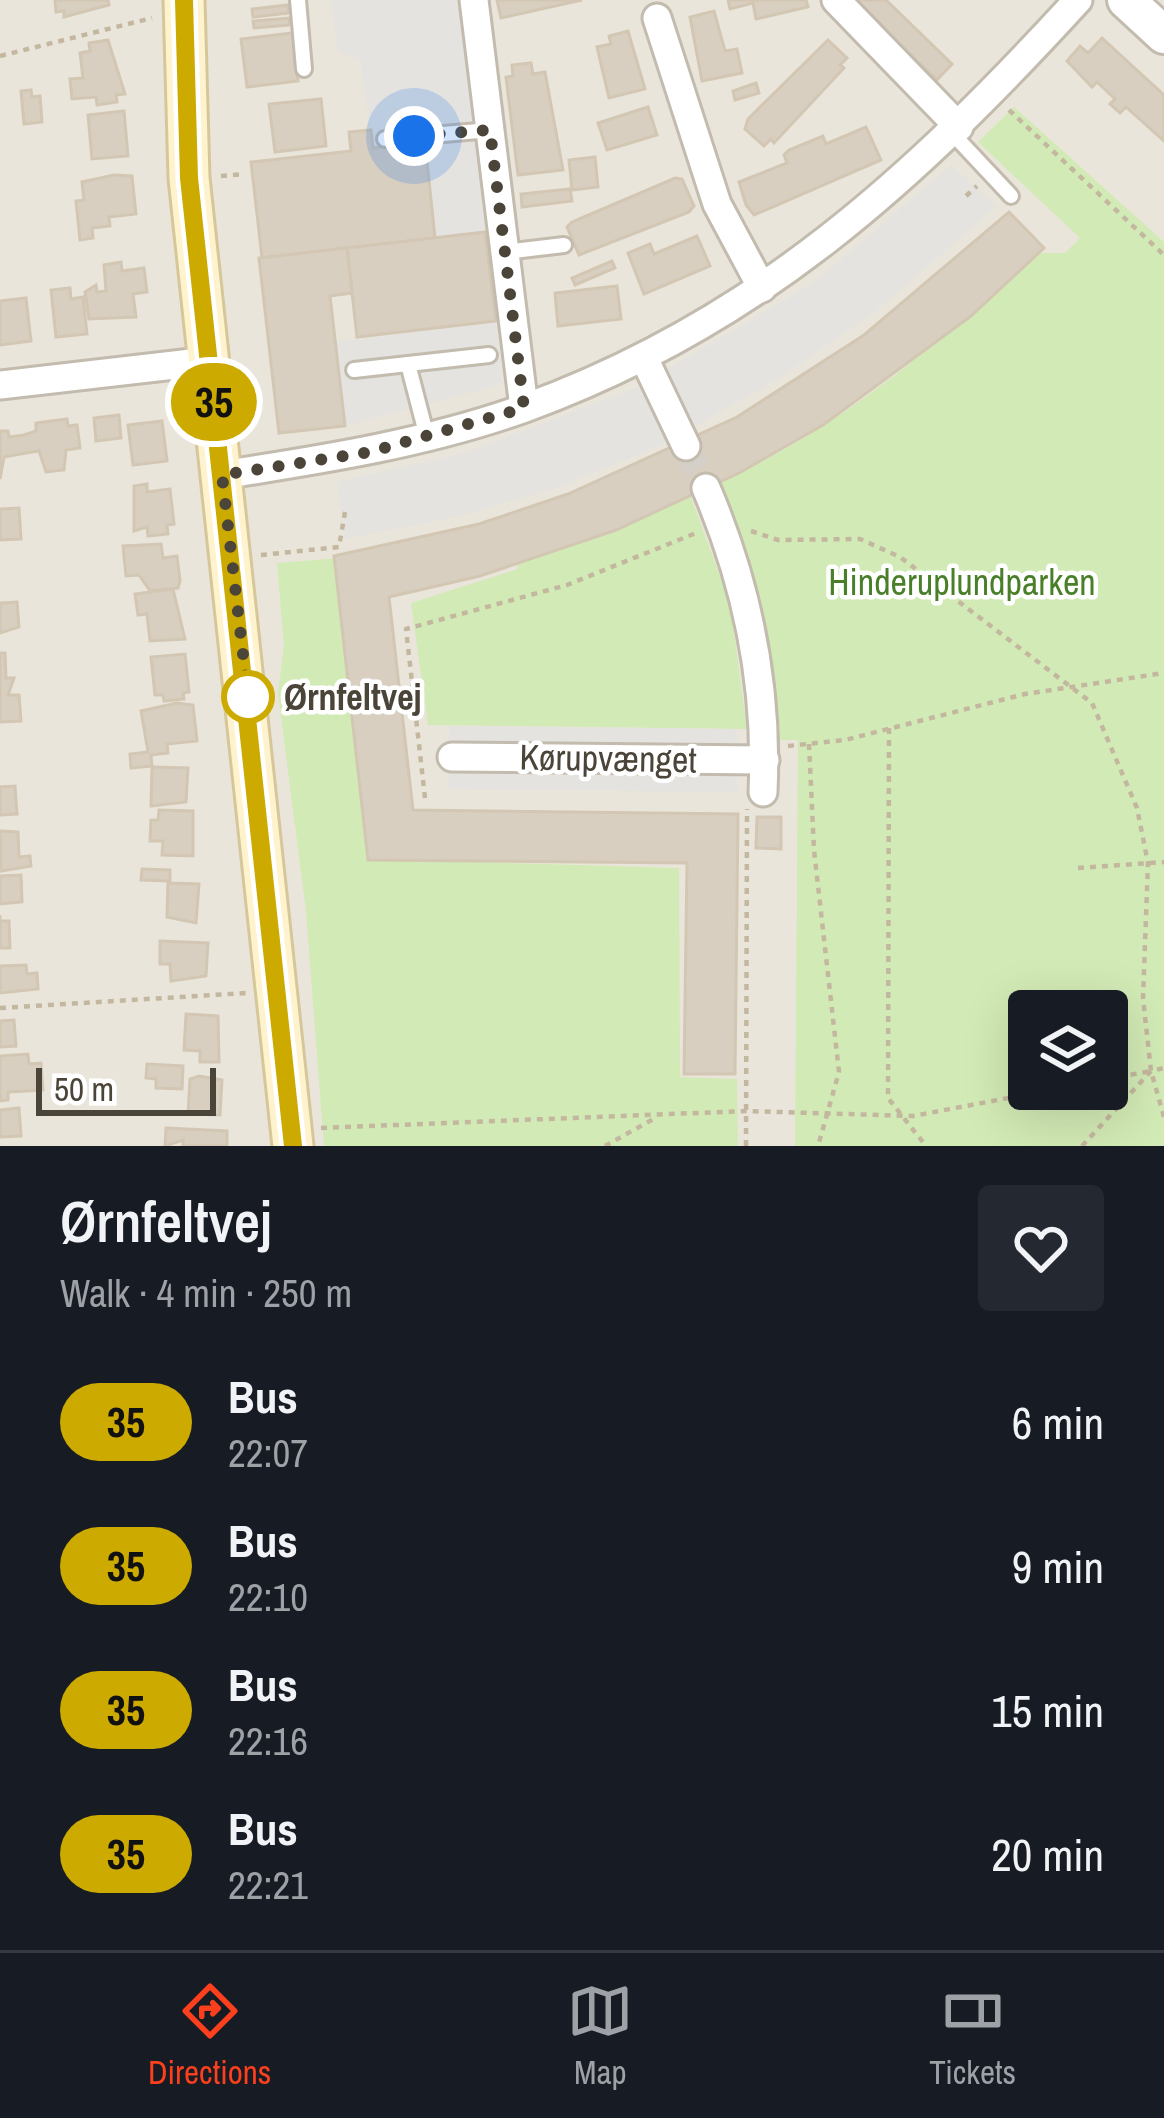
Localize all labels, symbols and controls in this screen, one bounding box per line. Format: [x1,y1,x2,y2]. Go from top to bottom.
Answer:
your location [384,106,444,166]
line badge: 35 [160,363,268,441]
text: 35 [195,374,233,430]
park label: Hinderuplundparken [828,558,1096,606]
marker: Ørnfeltvej [223,672,273,722]
place label: Ørnfeltvej [284,673,422,721]
street label: Kørupvænget [519,732,697,784]
map controls [1008,990,1128,1110]
button: layers [1008,990,1128,1110]
scale bar [36,1062,216,1115]
text: 50 m [54,1067,114,1111]
text: Ørnfeltvej [60,1183,272,1260]
button: heart [978,1185,1104,1311]
text: Walk · 4 min · 250 m [60,1267,352,1319]
text: Bus [228,1366,298,1427]
text: 6 min [1012,1392,1104,1453]
text: 35 [107,1394,145,1450]
text: 22:07 [228,1427,308,1479]
text: Bus [228,1510,298,1571]
text: 9 min [1012,1536,1104,1597]
text: 35 [107,1538,145,1594]
text: 22:10 [228,1571,308,1623]
text: Bus [228,1654,298,1715]
text: 15 min [991,1680,1104,1741]
text: 35 [107,1682,145,1738]
text: 22:16 [228,1715,308,1767]
text: Bus [228,1798,298,1859]
text: 20 min [991,1824,1104,1885]
text: 35 [107,1826,145,1882]
text: 22:21 [228,1859,308,1911]
tab: Directions [148,1978,271,2094]
tab: Map [567,1978,633,2094]
tab: Tickets [929,1978,1016,2094]

